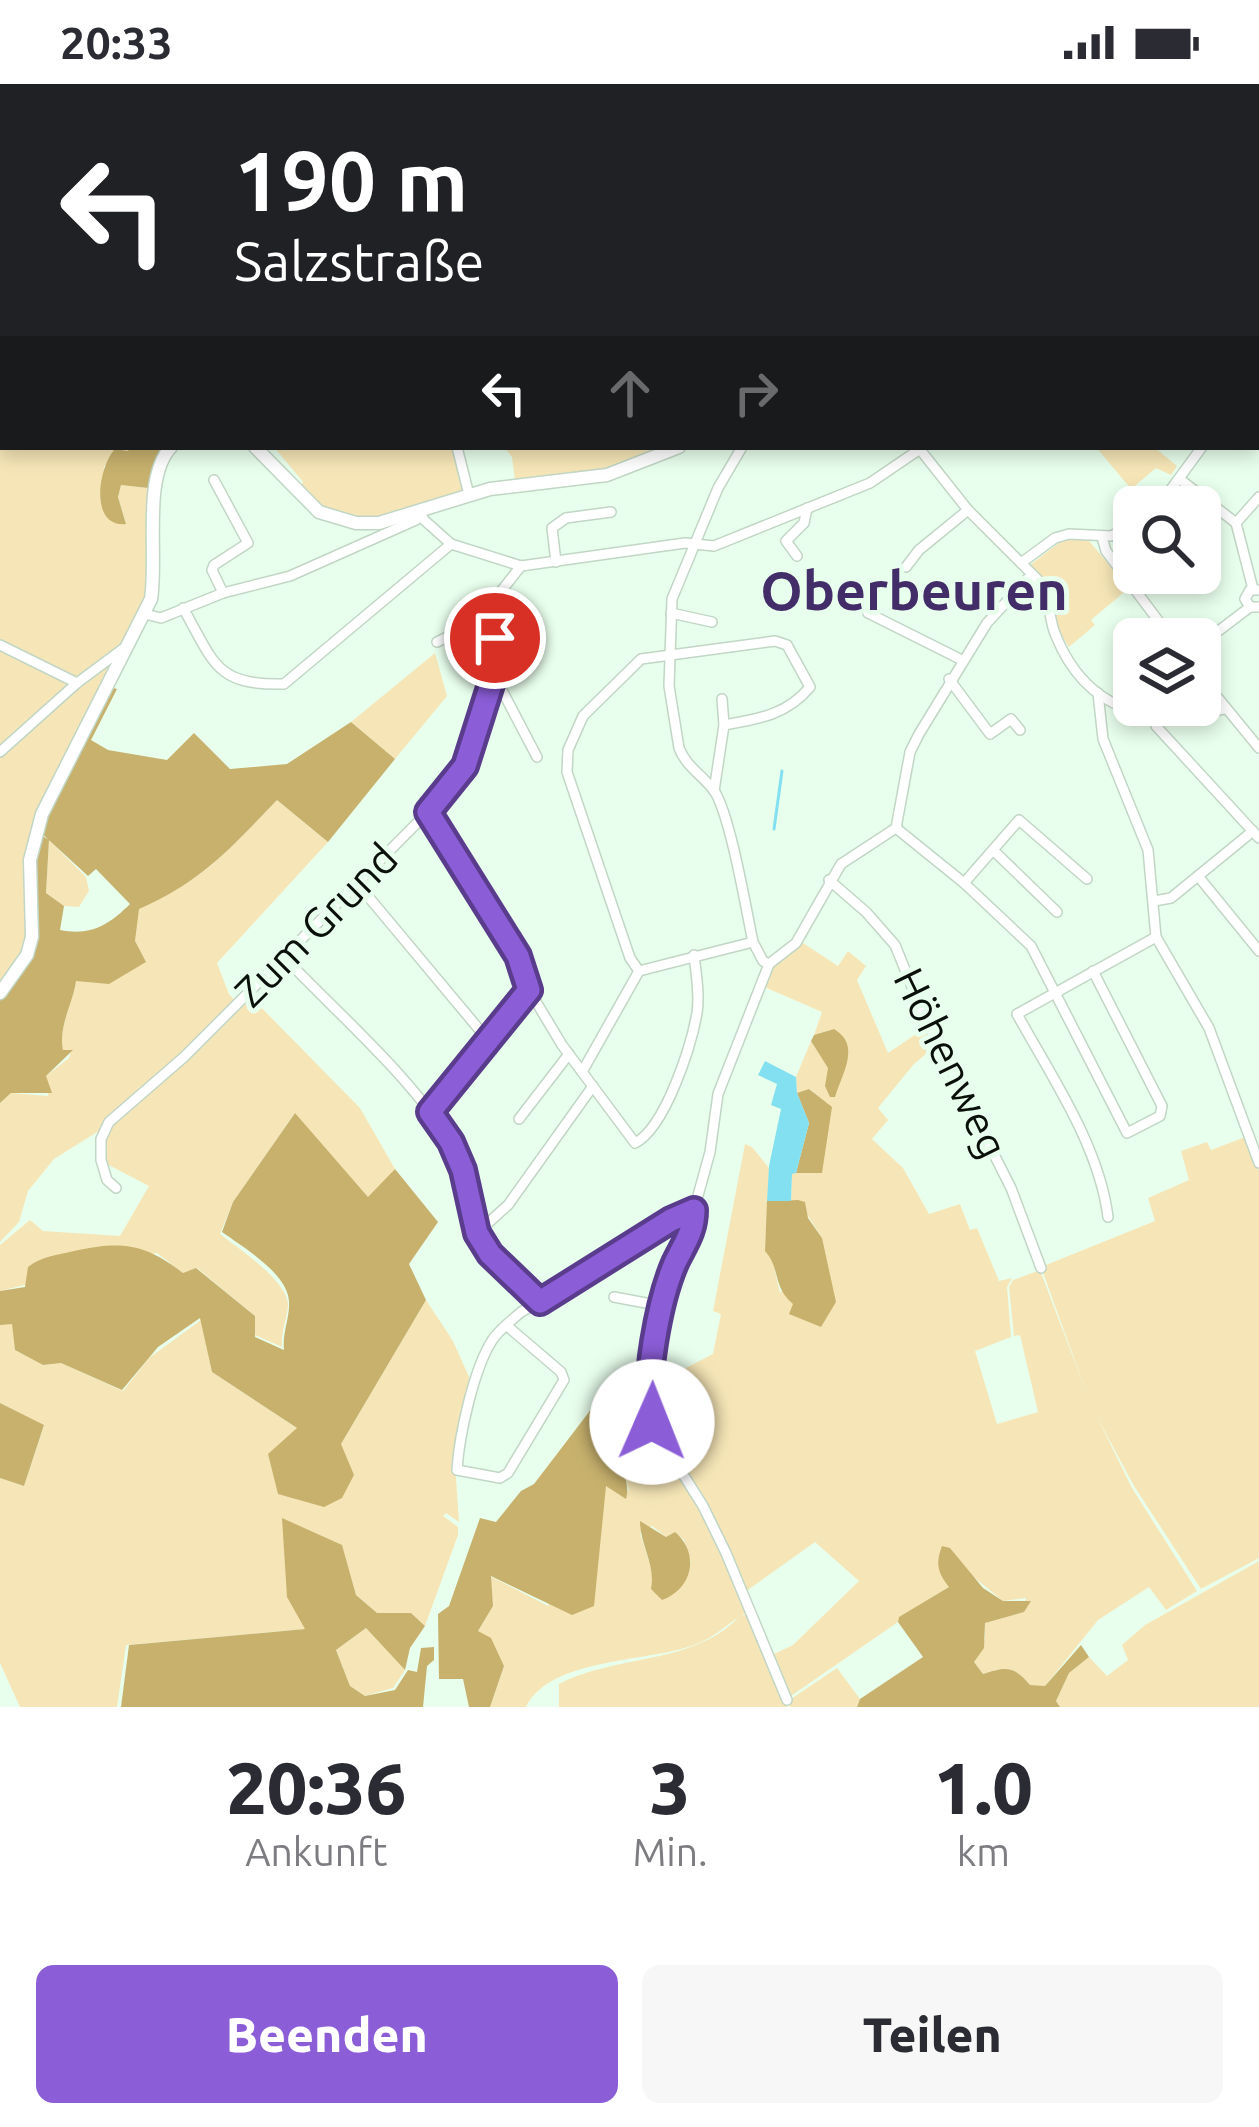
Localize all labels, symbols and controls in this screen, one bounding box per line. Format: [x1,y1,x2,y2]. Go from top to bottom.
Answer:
text: 20:33 [60,17,173,68]
icon: left [36,132,192,288]
text: 190 m [234,133,468,227]
text: Salzstraße [234,231,484,291]
icon: left [471,360,537,426]
icon: ahead [597,360,663,426]
icon: right [723,360,789,426]
map controls [1113,486,1221,726]
button: search [1113,486,1221,594]
district label: Oberbeuren [760,560,1068,620]
pin [444,587,546,689]
icon: arrive [462,605,528,671]
button: layers [1113,618,1221,726]
street label: Zum Grund [225,834,406,1015]
street label: Höhenweg [885,960,1017,1165]
position arrow [589,1359,715,1485]
text: 20:36 [226,1747,406,1828]
text: 3 [650,1747,690,1828]
text: 1.0 [934,1747,1033,1828]
text: Ankunft [245,1830,387,1873]
text: Min. [632,1830,708,1873]
text: km [957,1830,1010,1873]
button: Beenden [36,1965,618,2103]
button: Teilen [642,1965,1223,2103]

